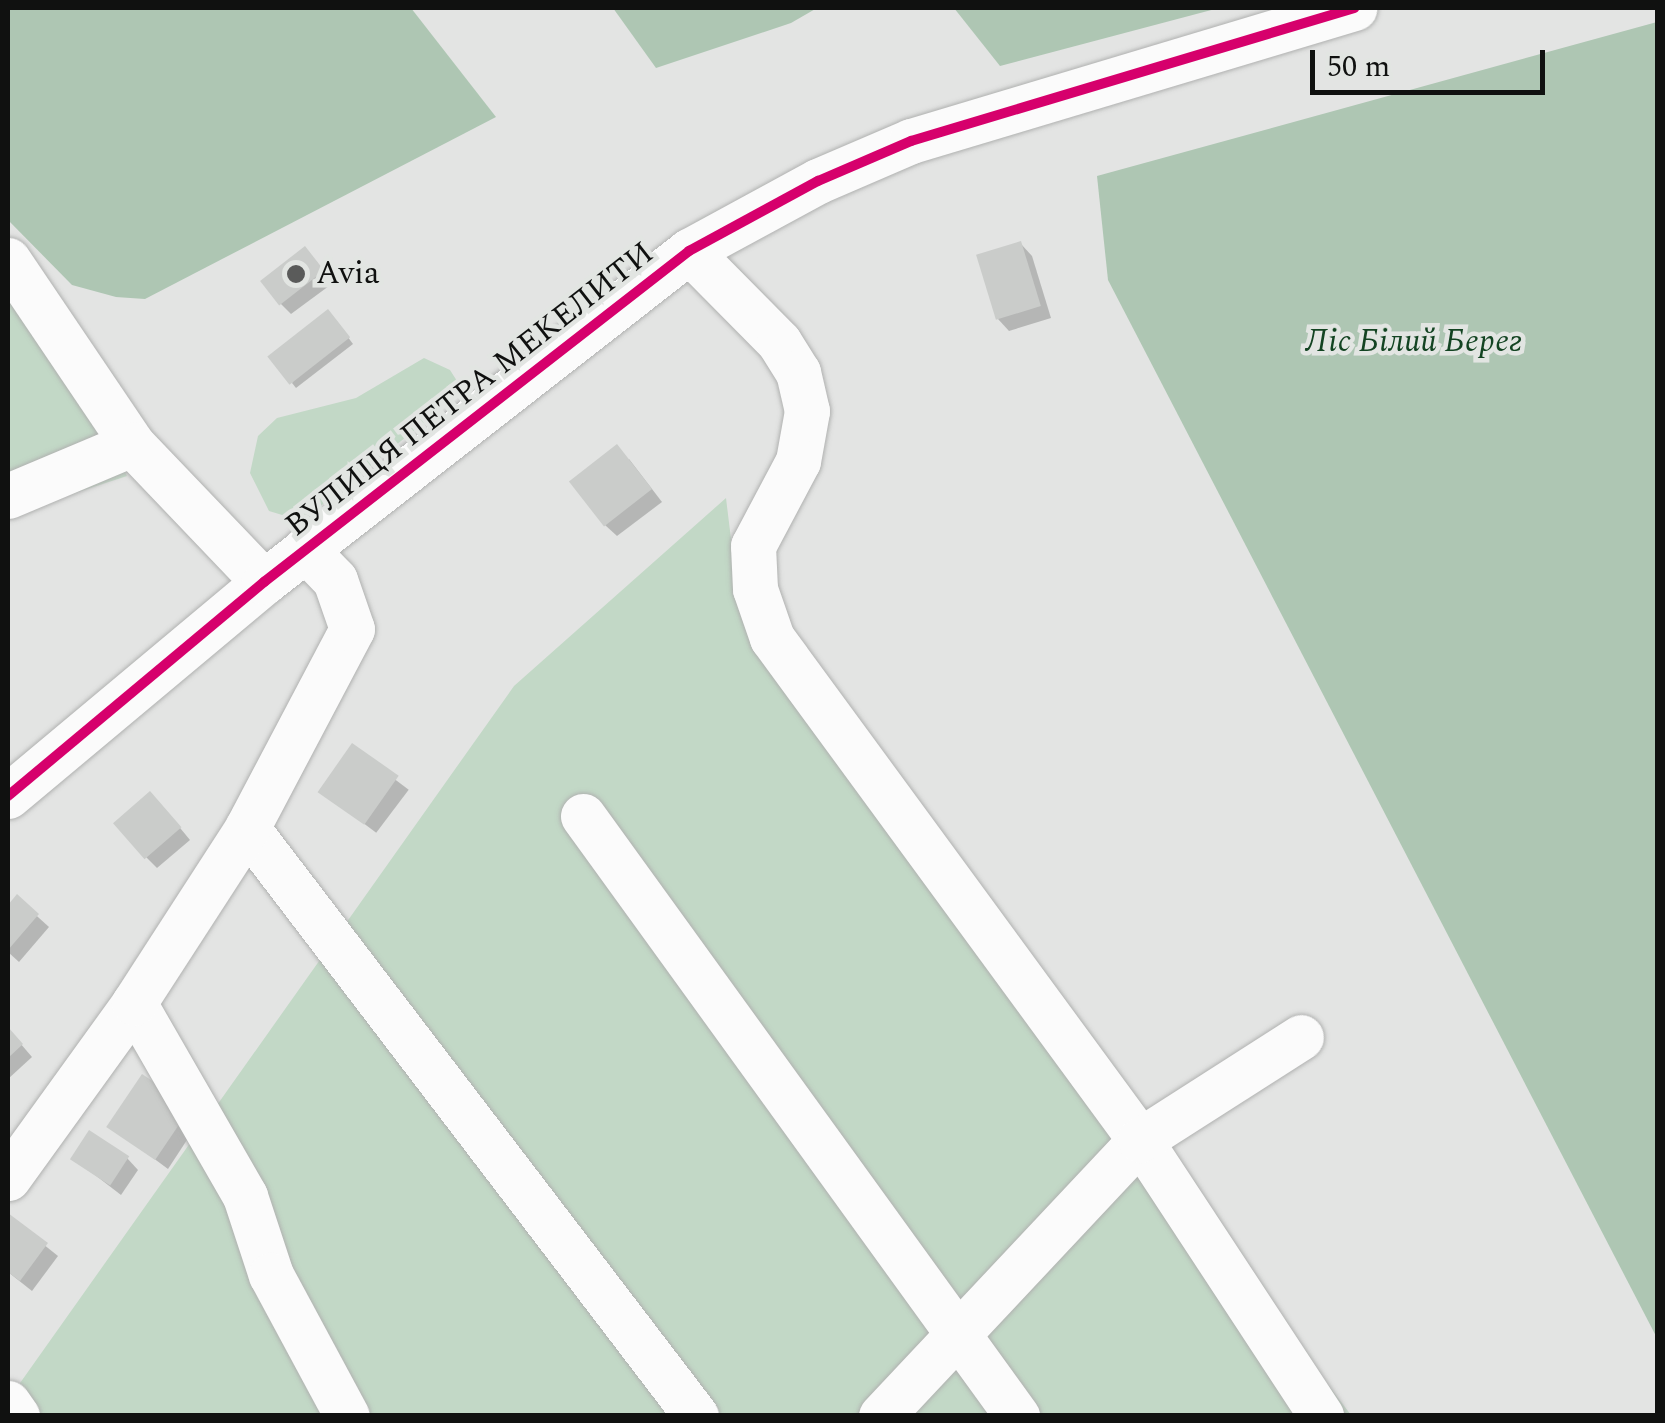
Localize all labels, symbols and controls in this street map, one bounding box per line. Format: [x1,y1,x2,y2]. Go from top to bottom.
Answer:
scale bar [1315,30,1550,92]
text: 50 m [1327,44,1390,90]
street label: ВУЛИЦЯ ПЕТРА МЕКЕЛИТИ [278,234,662,546]
place label: Avia [316,255,380,293]
marker: Avia [285,263,307,285]
park label: Ліс Білий Берег [1305,323,1523,361]

